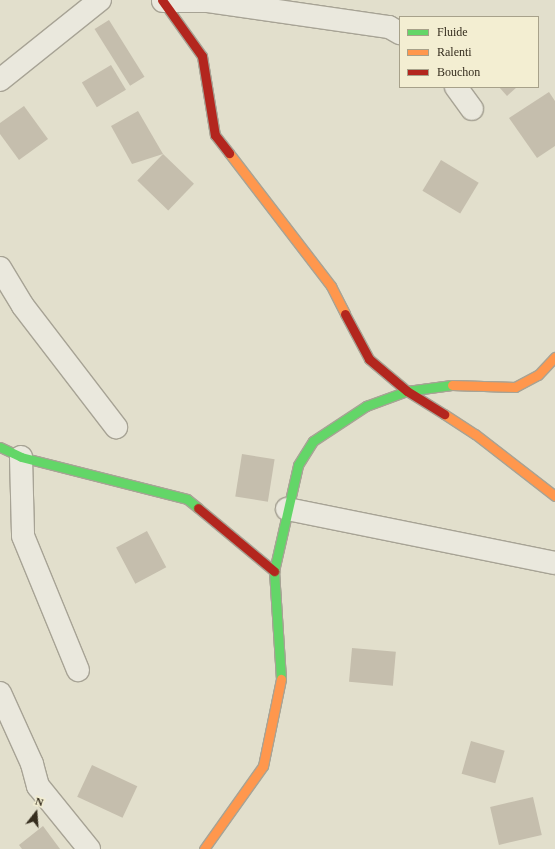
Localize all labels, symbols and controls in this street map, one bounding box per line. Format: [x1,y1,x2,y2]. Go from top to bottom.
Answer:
legend [399,16,539,88]
text: Fluide [437,25,468,39]
text: Ralenti [437,45,472,59]
text: Bouchon [437,65,480,79]
north arrow [16,793,56,833]
text: N [34,795,45,808]

